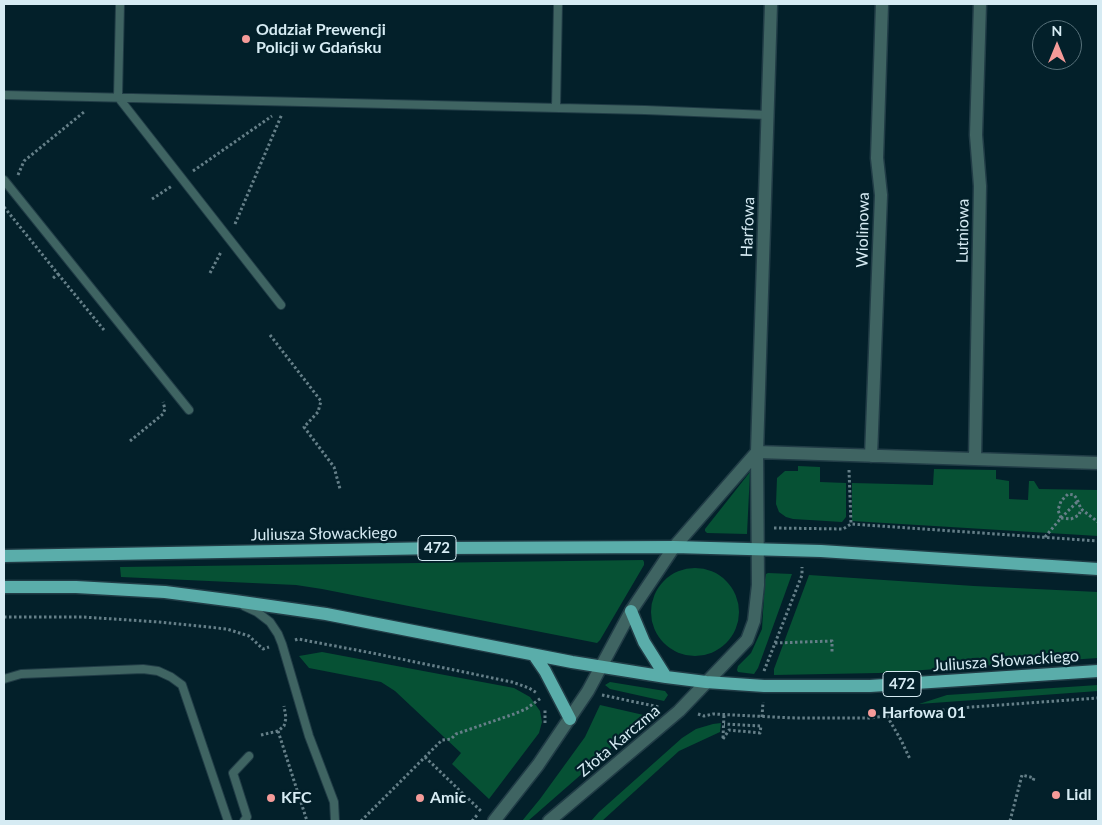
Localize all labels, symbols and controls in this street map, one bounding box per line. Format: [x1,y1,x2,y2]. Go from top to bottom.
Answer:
place label: Oddział Prewencji Policji w Gdańsku [256,20,386,58]
north arrow [1032,20,1082,70]
text: N [1052,22,1062,39]
marker: Oddział Prewencji Policji w Gdańsku [240,33,252,45]
street label: Wiolinowa [853,192,873,268]
street label: Harfowa [737,196,759,258]
street label: Lutniowa [953,199,973,263]
street label: Juliusza Słowackiego [251,523,397,545]
road number: 472 [418,536,456,560]
street label: Juliusza Słowackiego [932,646,1080,676]
road number: 472 [883,672,921,696]
street label: Złota Karczma [574,701,664,781]
place label: Harfowa 01 [882,703,966,723]
marker: Harfowa 01 [866,707,878,719]
place label: Lidl [1066,785,1091,805]
place label: KFC [281,788,312,808]
place label: Amic [430,788,466,808]
marker: Lidl [1050,789,1062,801]
marker: KFC [265,792,277,804]
marker: Amic [414,792,426,804]

